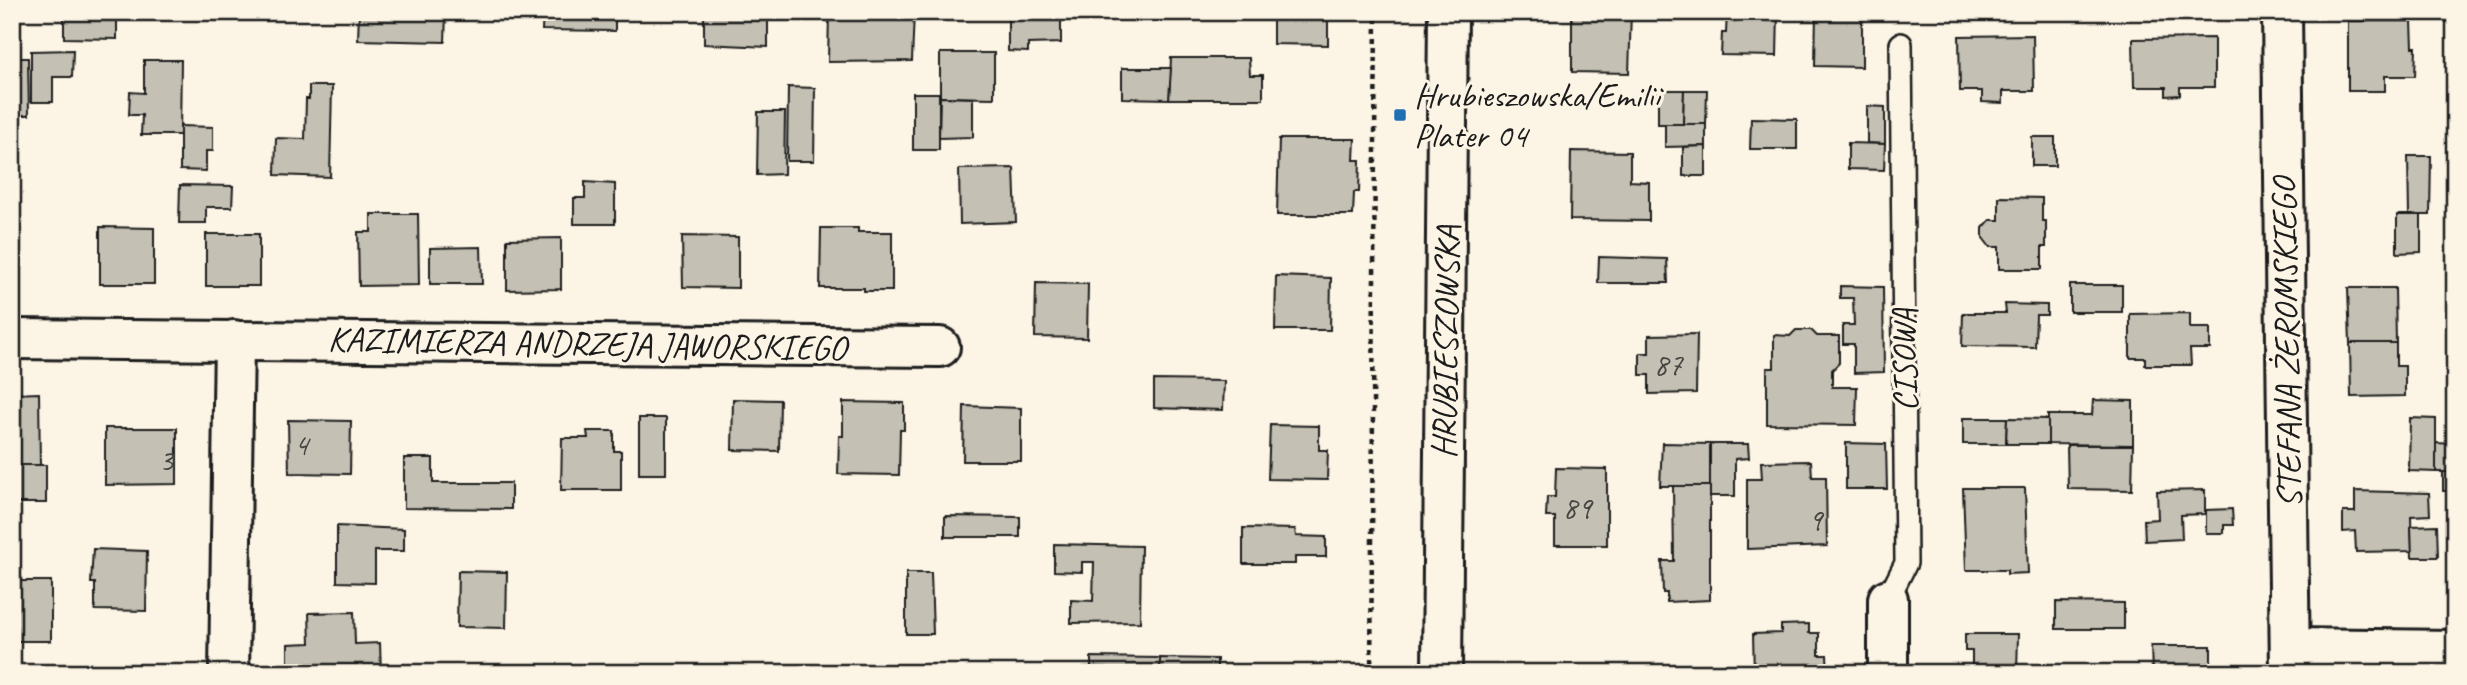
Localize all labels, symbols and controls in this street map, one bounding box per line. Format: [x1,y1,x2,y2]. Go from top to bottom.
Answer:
place label: Hrubieszowska/Emilii Plater 04 [1414,73,1664,158]
marker: Hrubieszowska/Emilii Plater 04 [1392,107,1408,123]
street label: STEFANA ŻEROMSKIEGO [2261,174,2312,508]
street label: HRUBIESZOWSKA [1421,224,1470,459]
street label: CISOWA [1881,307,1928,412]
street label: KAZIMIERZA ANDRZEJA JAWORSKIEGO [327,316,850,371]
house number: 87 [1654,344,1684,385]
house number: 4 [294,424,312,465]
house number: 3 [159,439,176,480]
house number: 89 [1563,487,1594,528]
house number: 9 [1808,499,1825,540]

